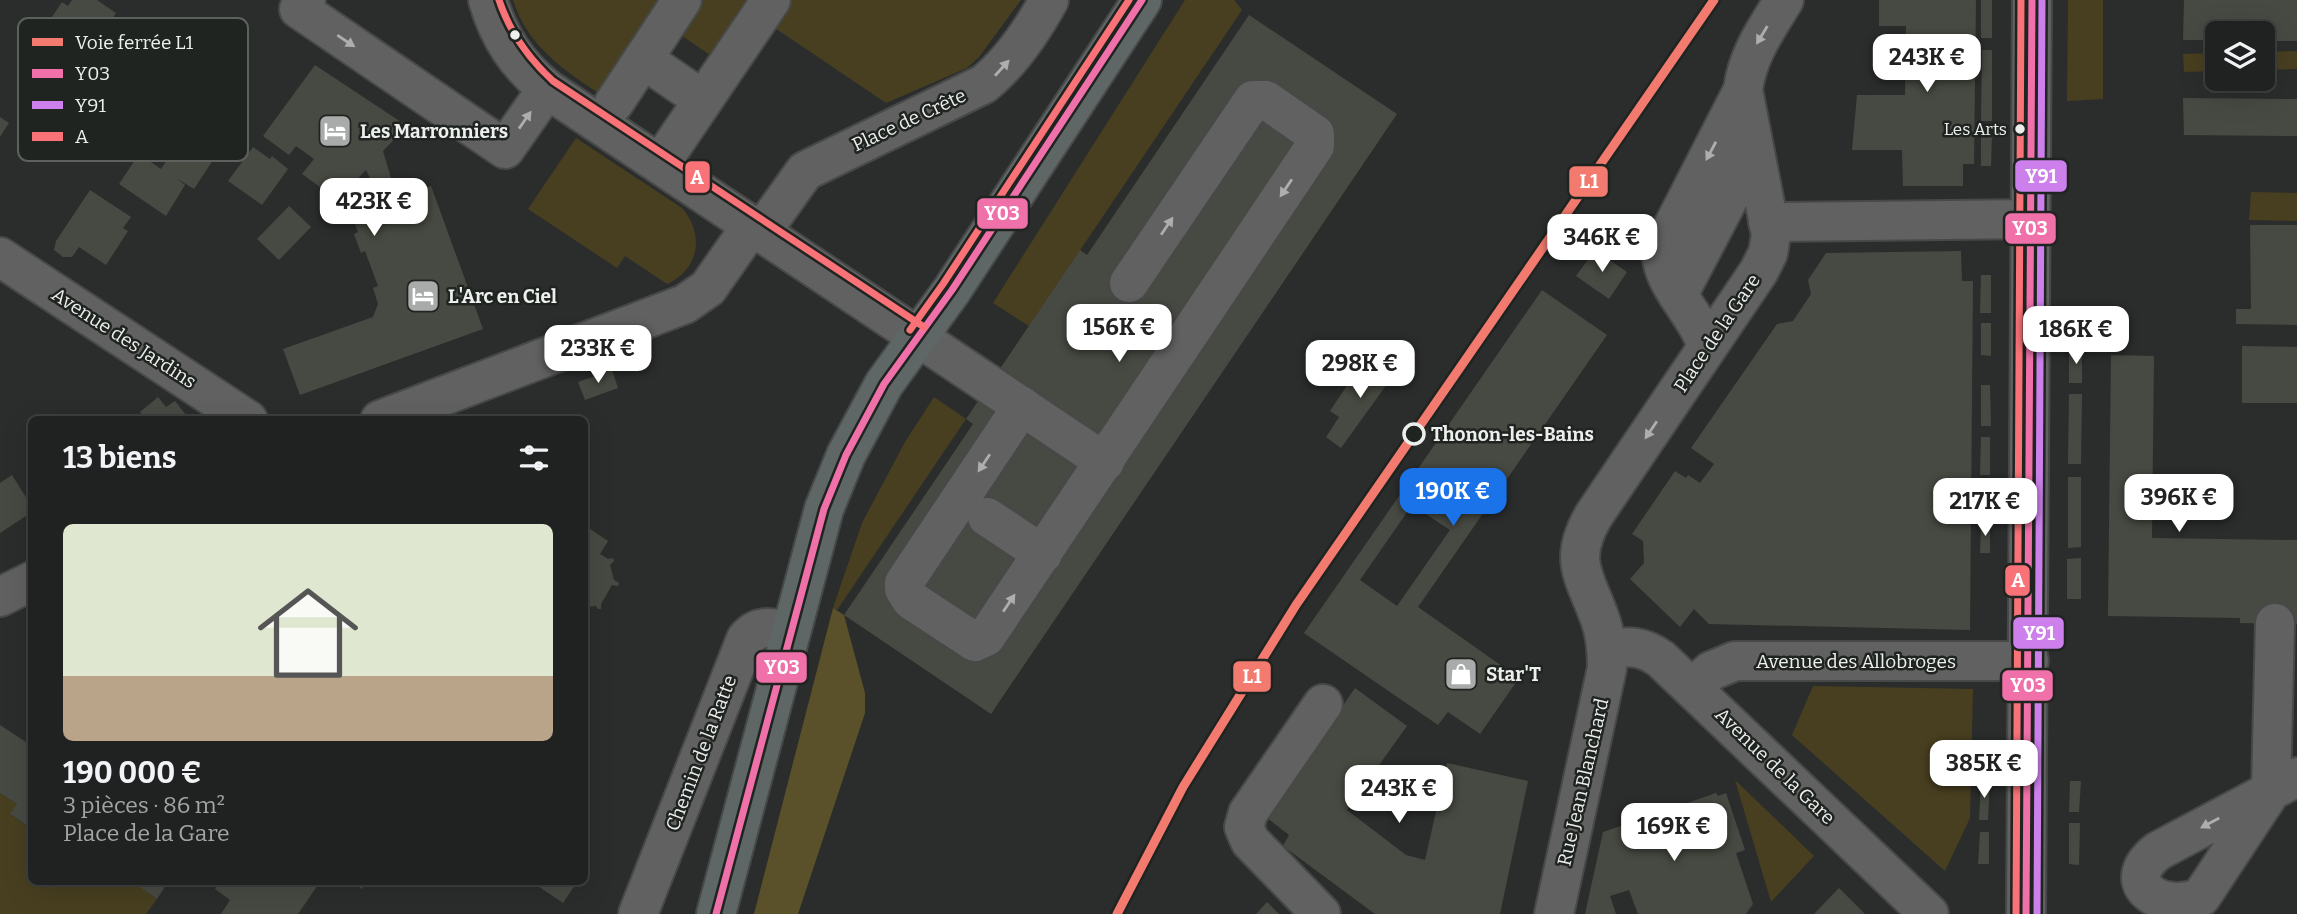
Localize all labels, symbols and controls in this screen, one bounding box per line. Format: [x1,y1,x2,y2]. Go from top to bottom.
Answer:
legend [18,18,248,161]
map controls [2205,21,2275,91]
button: layers [2205,21,2275,91]
one-way arrow [1756,25,1769,45]
unlabelled marker [508,28,522,42]
text: Voie ferrée L1 [75,31,194,54]
one-way arrow [336,34,355,47]
pin: 243K € [1870,34,1984,94]
text: 243K € [1889,43,1965,71]
one-way arrow [994,59,1009,76]
text: Y03 [75,62,110,85]
street label: Place de Crête [848,84,970,156]
text: Y91 [75,94,106,117]
one-way arrow [518,111,532,129]
hotel icon: Les Marronniers [316,112,354,150]
place label: Les Arts [1944,119,2007,140]
place label: Les Marronniers [360,120,508,143]
marker: Les Arts [2013,122,2027,136]
text: A [75,125,89,148]
one-way arrow [1706,141,1717,161]
line badge: Y91 [2014,159,2068,193]
line badge: A [684,160,711,194]
line badge: L1 [1568,165,1609,198]
text: Y91 [2025,165,2058,188]
text: A [690,166,704,189]
text: L1 [1580,170,1599,193]
pin: 423K € [317,178,431,238]
one-way arrow [1280,178,1293,198]
text: 423K € [336,187,412,215]
line badge: Y03 [976,197,1029,230]
text: Y03 [984,202,1020,225]
line badge: Y03 [2004,212,2057,245]
pin: 346K € [1545,215,1659,274]
one-way arrow [1160,217,1173,236]
text: Y03 [2012,217,2048,240]
text: 346K € [1563,223,1641,251]
street label: Place de la Gare [1669,270,1765,396]
hotel icon: L'Arc en Ciel [404,277,442,315]
street label: Avenue des Jardins [48,283,200,393]
place label: L'Arc en Ciel [448,285,557,308]
pin: 156K € [1062,304,1176,364]
pin: 186K € [2019,306,2133,366]
text: 156K € [1083,313,1155,341]
text: 186K € [2039,315,2113,343]
pin: 233K € [541,326,655,385]
text: 233K € [560,334,636,362]
pin: 298K € [1303,340,1417,400]
text: 298K € [1322,349,1398,377]
one-way arrow [1645,421,1658,440]
marker: Thonon-les-Bains [1403,423,1425,445]
place label: Thonon-les-Bains [1431,423,1594,446]
icon: filters [515,439,553,477]
text: 13 biens [63,440,176,476]
one-way arrow [977,454,991,472]
pin: 190K € [1396,468,1510,528]
pin: 396K € [2122,475,2236,534]
text: 190K € [1416,477,1490,505]
pin: 217K € [1928,478,2042,538]
text: 396K € [2140,483,2218,511]
text: 217K € [1949,487,2021,515]
line badge: A [2004,564,2031,597]
text: A [2011,569,2025,592]
icon: home [245,570,371,696]
one-way arrow [1003,593,1016,613]
line badge: Y91 [2012,616,2065,650]
text: Y91 [2023,622,2056,645]
street label: Avenue des Allobroges [1756,650,1956,673]
line badge: Y03 [755,651,808,684]
shop icon: Star'T [1442,655,1480,693]
text: Y03 [764,656,800,679]
line badge: L1 [1232,660,1272,693]
place label: Star'T [1486,663,1541,686]
text: L1 [1243,665,1262,688]
line badge: Y03 [2001,669,2054,702]
street label: Chemin de la Ratte [661,672,741,834]
text: Y03 [2010,674,2046,697]
street label: Rue Jean Blanchard [1553,696,1613,868]
street label: Avenue de la Gare [1710,703,1840,829]
pin: 385K € [1927,740,2041,800]
text: 385K € [1946,749,2022,777]
text: 190 000 € [63,755,202,791]
pin: 243K € [1342,766,1456,825]
text: 243K € [1361,774,1437,802]
text: 3 pièces · 86 m² [63,791,225,819]
pin: 169K € [1617,804,1731,863]
text: 169K € [1637,812,1711,840]
one-way arrow [2200,816,2220,828]
text: Place de la Gare [63,819,230,847]

